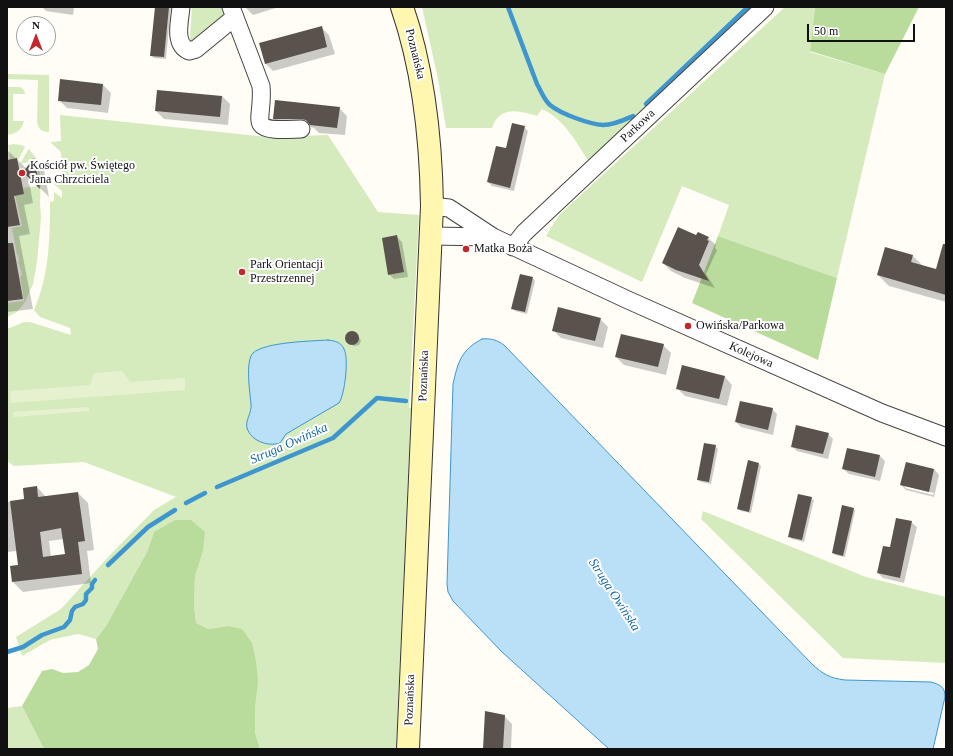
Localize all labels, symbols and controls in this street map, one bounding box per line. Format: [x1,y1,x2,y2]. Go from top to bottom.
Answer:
north arrow [16,16,56,56]
scale bar [809,16,917,42]
text: N [32,19,40,31]
text: 50 m [814,24,838,38]
street label: Poznańska [402,27,428,81]
street label: Parkowa [618,106,658,146]
place label: Kościół pw. Świętego Jana Chrzciciela [30,159,135,187]
marker: Kościół pw. Świętego Jana Chrzciciela [17,168,27,178]
place label: Matka Boża [474,242,532,256]
marker: Matka Boża [461,244,471,254]
place label: Park Orientacji Przestrzennej [250,258,323,286]
marker: Park Orientacji Przestrzennej [237,267,247,277]
place label: Owińska/Parkowa [696,319,784,333]
marker: Owińska/Parkowa [683,321,693,331]
street label: Kolejowa [727,339,775,371]
street label: Poznańska [416,350,432,402]
water label: Struga Owińska [248,420,330,468]
water label: Struga Owińska [585,556,643,634]
street label: Poznańska [402,674,418,726]

